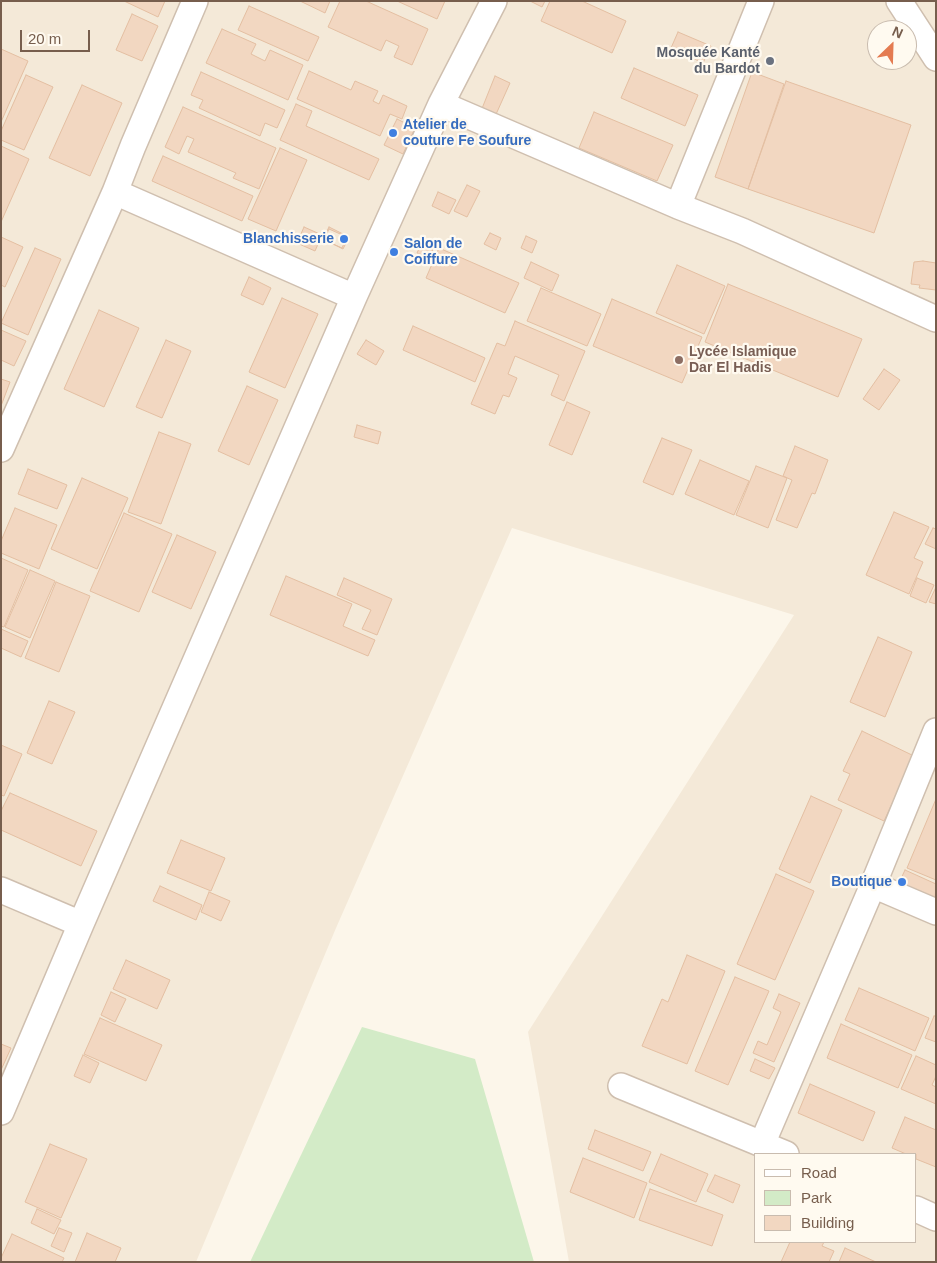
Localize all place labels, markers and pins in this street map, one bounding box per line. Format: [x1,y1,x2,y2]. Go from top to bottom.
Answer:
place label: Mosquée Kanté du Bardot [657,45,760,78]
marker: Mosquée Kanté du Bardot [764,55,776,67]
place label: Atelier de couture Fe Soufure [403,117,531,150]
marker: Atelier de couture Fe Soufure [387,127,399,139]
place label: Blanchisserie [243,231,334,247]
marker: Blanchisserie [338,233,350,245]
place label: Salon de Coiffure [404,236,462,268]
marker: Salon de Coiffure [388,246,400,258]
place label: Lycée Islamique Dar El Hadis [689,344,797,377]
marker: Lycée Islamique Dar El Hadis [673,354,685,366]
place label: Boutique [831,874,892,890]
marker: Boutique [896,876,908,888]

